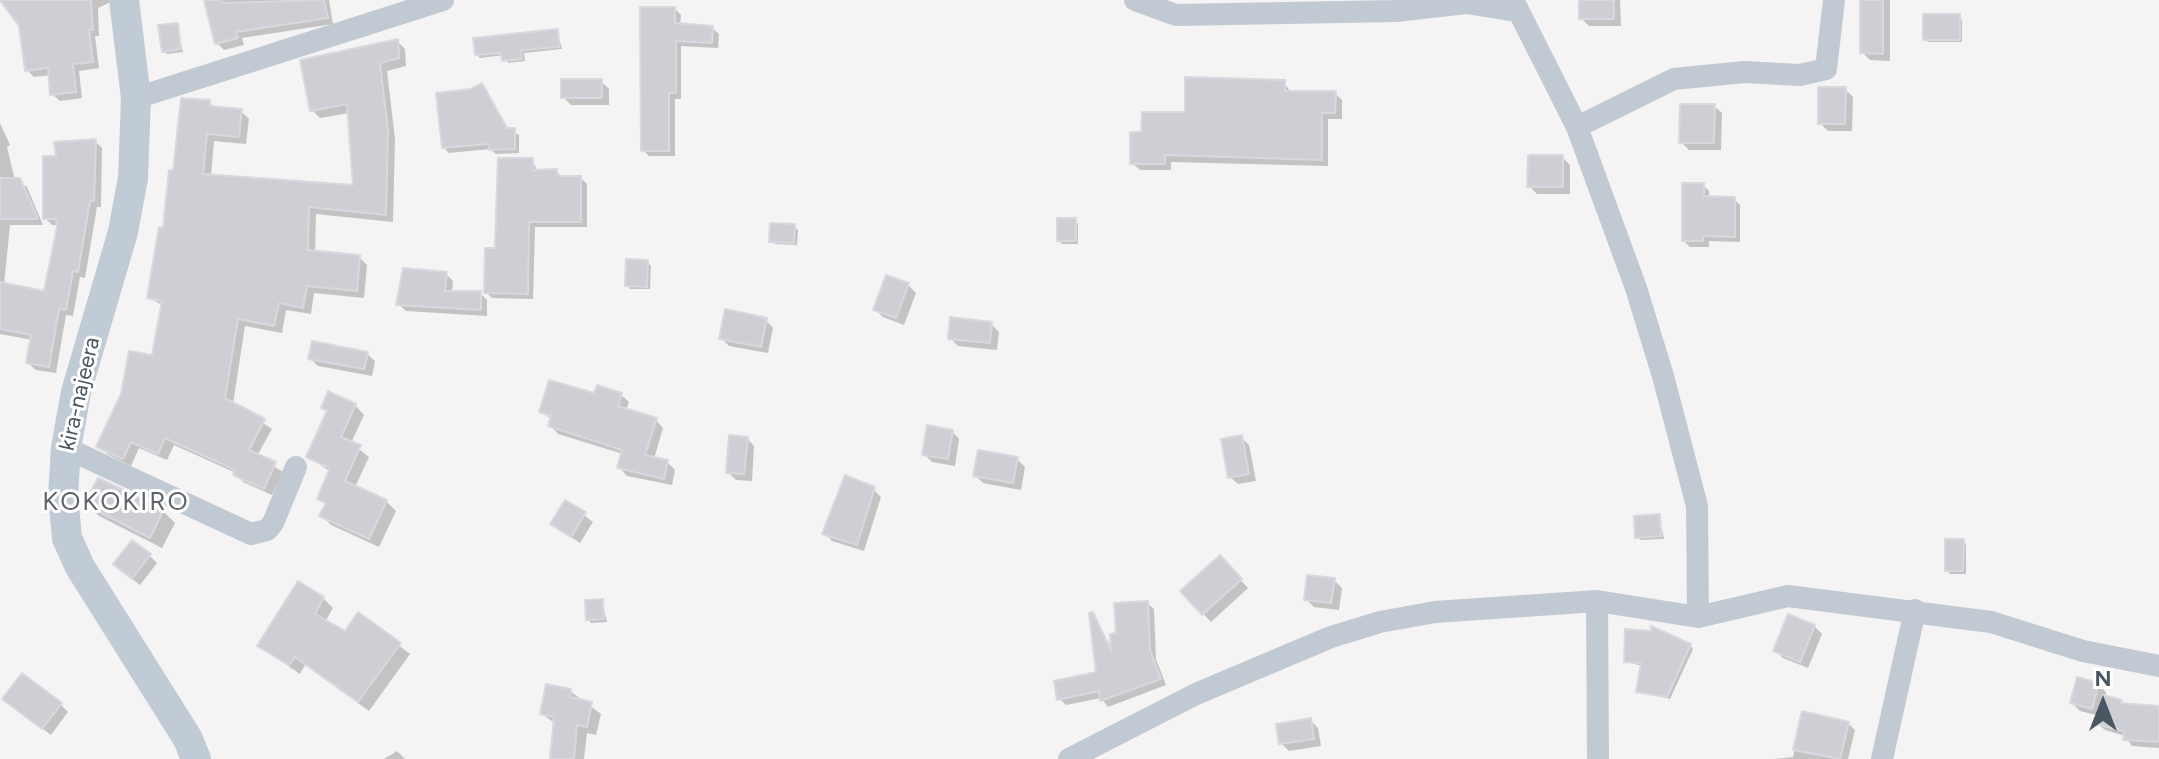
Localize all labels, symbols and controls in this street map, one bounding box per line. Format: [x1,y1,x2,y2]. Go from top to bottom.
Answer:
street label: kira-najeera [54,335,106,453]
district label: KOKOKIRO [42,486,190,518]
north arrow [2063,663,2143,743]
text: N [2094,665,2112,692]

